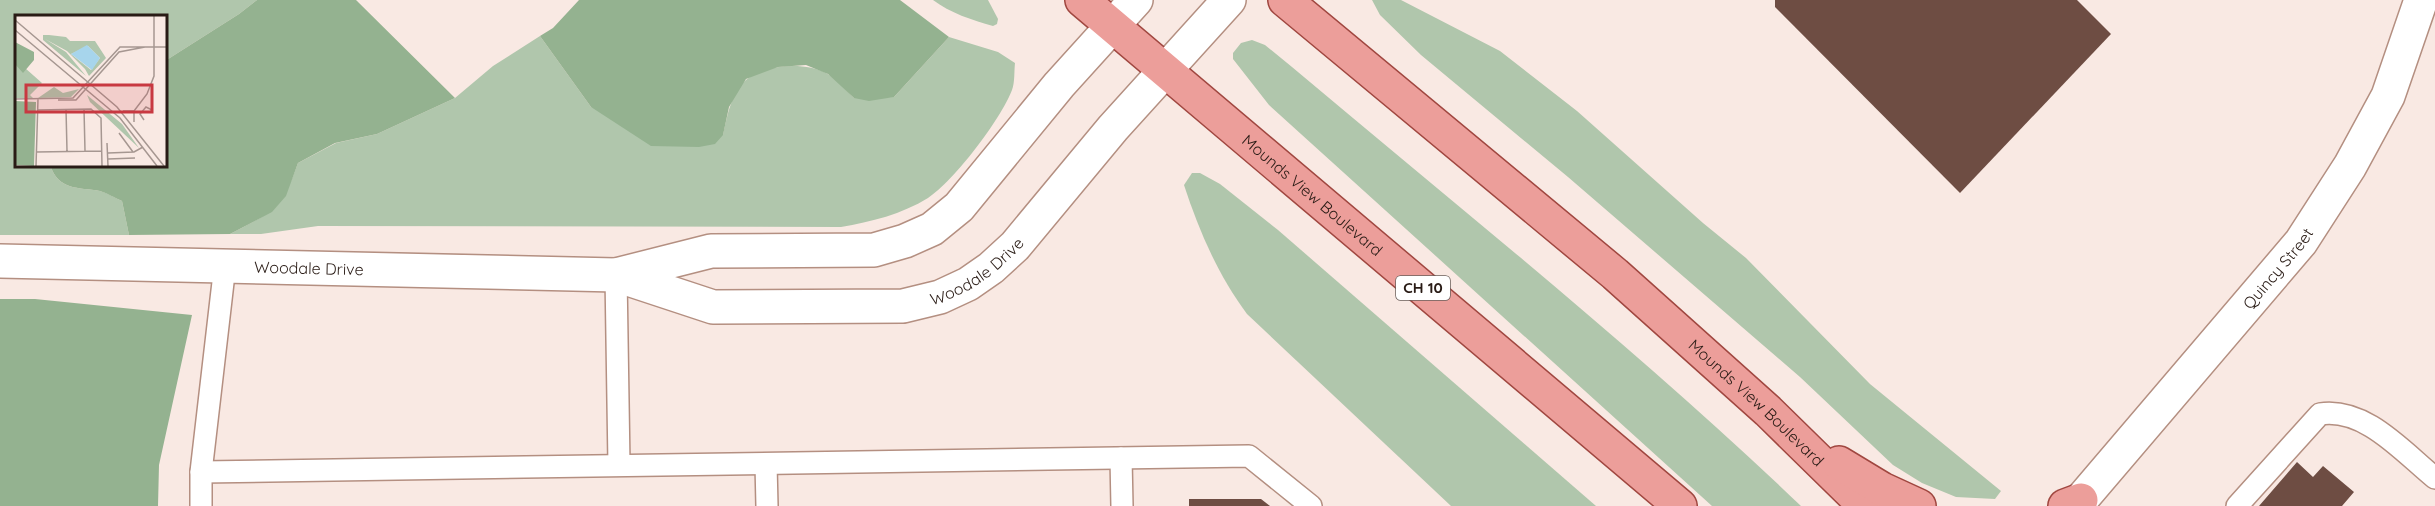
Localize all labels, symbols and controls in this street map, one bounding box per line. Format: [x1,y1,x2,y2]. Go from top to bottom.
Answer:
inset map [15,15,166,166]
street label: Mounds View Boulevard [1238,130,1387,260]
street label: Quincy Street [2238,224,2317,313]
street label: Woodale Drive [928,233,1028,309]
street label: Woodale Drive [254,257,364,279]
road number: CH 10 [1396,276,1450,300]
street label: Mounds View Boulevard [1684,335,1828,470]

